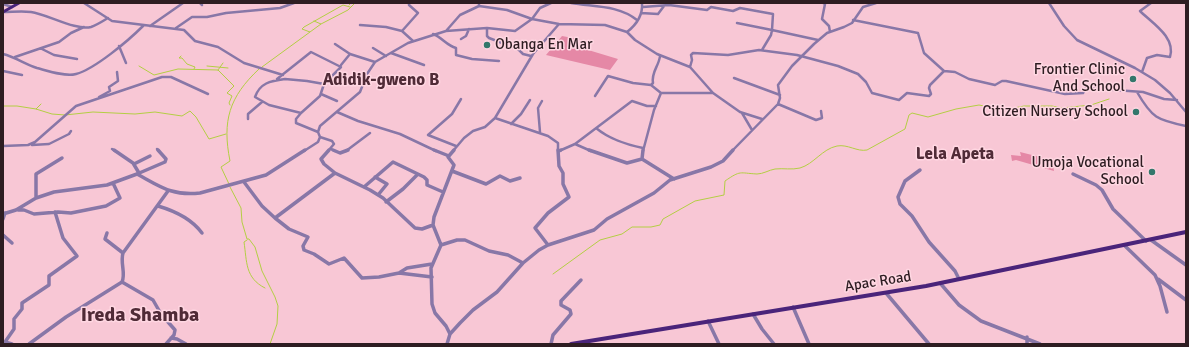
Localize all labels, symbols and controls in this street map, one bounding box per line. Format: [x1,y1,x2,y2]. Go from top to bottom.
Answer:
place label: Obanga En Mar [495,36,593,54]
marker: Obanga En Mar [482,40,492,50]
place label: Frontier Clinic And School [1034,61,1125,96]
district label: Adidik-gweno B [323,71,439,91]
marker: Frontier Clinic And School [1128,74,1138,84]
place label: Citizen Nursery School [982,103,1128,121]
marker: Citizen Nursery School [1131,107,1141,117]
district label: Lela Apeta [916,145,994,165]
place label: Umoja Vocational School [1032,154,1144,189]
marker: Umoja Vocational School [1147,167,1157,177]
street label: Apac Road [843,268,913,296]
district label: Ireda Shamba [81,304,199,328]

